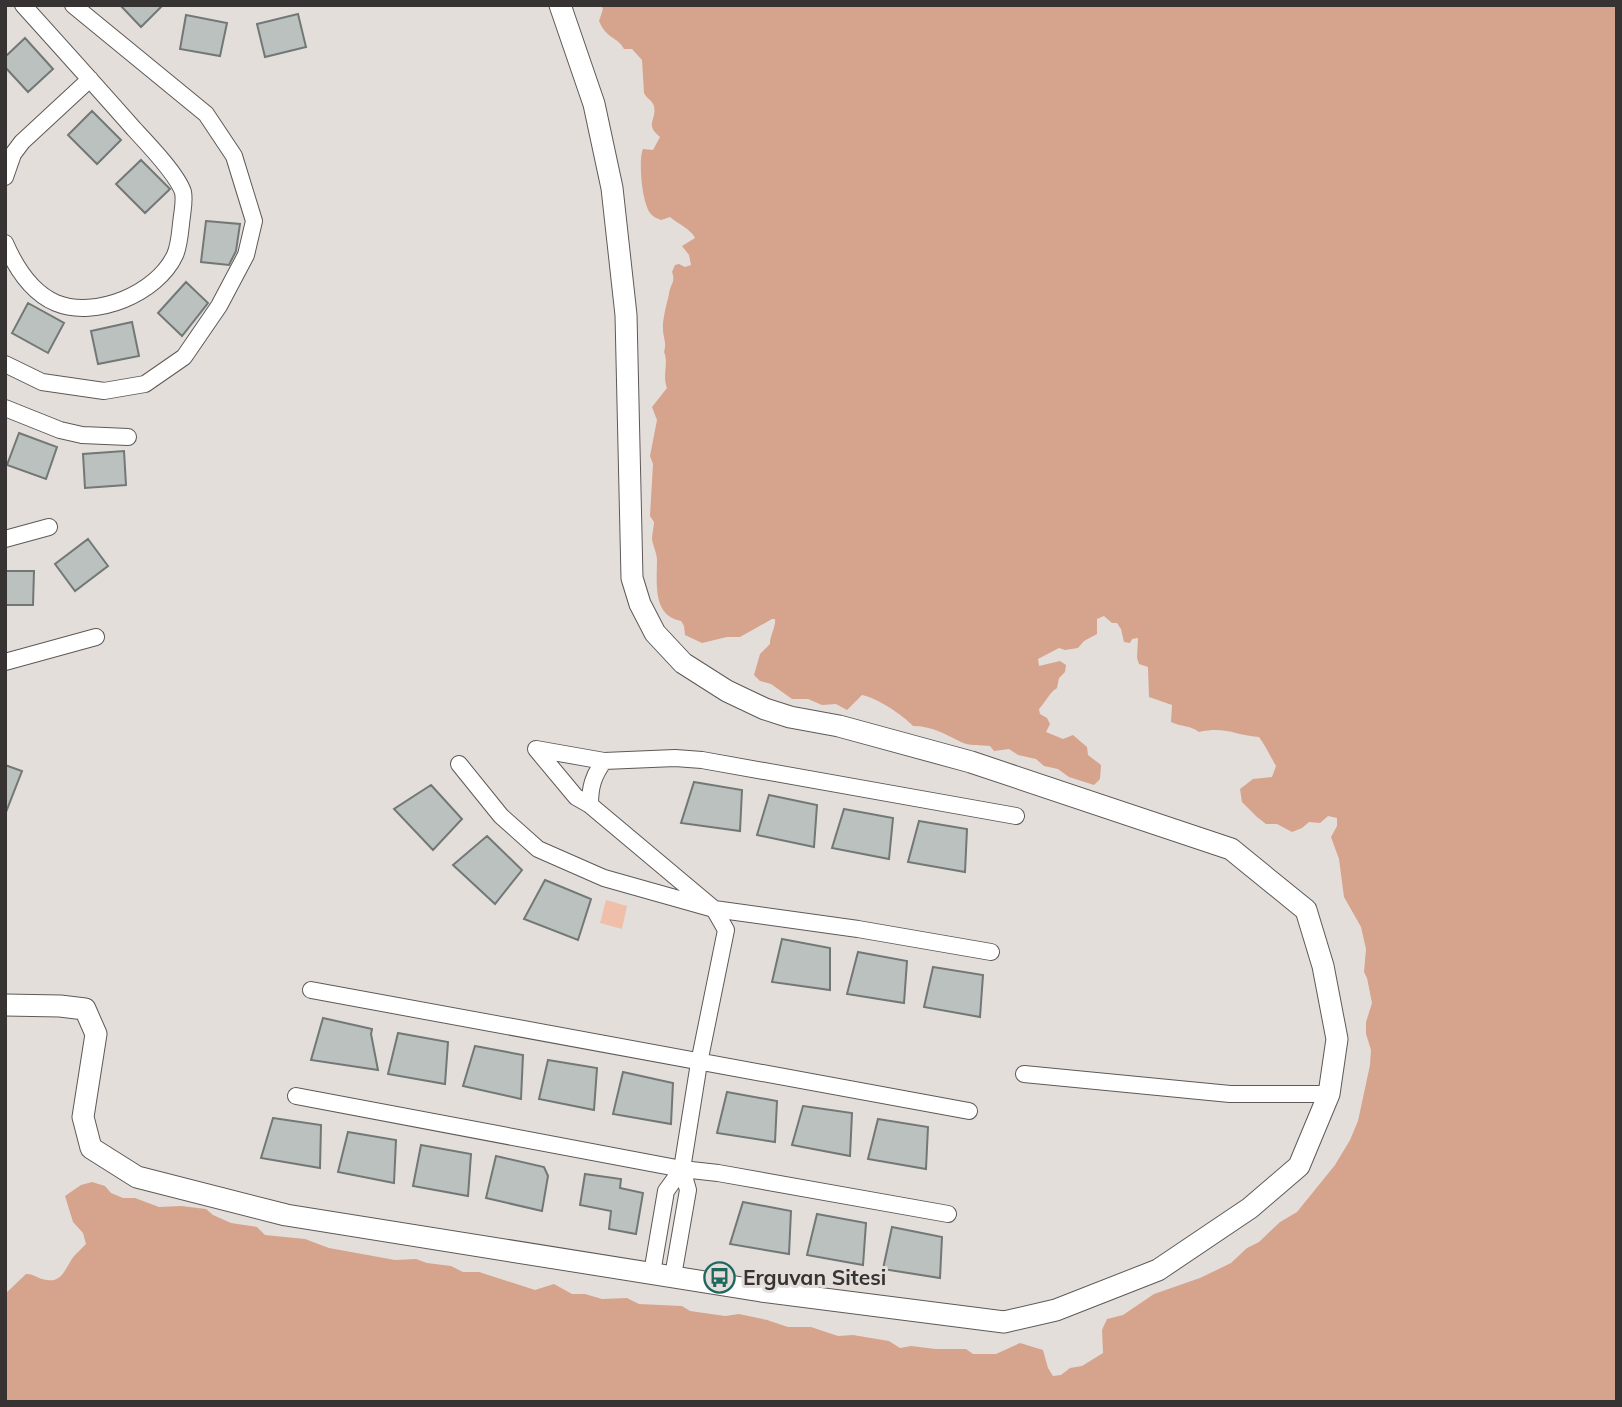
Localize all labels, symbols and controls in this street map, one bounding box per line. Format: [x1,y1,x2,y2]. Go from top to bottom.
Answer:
bus stop icon: Erguvan Sitesi [703,1260,737,1294]
place label: Erguvan Sitesi [743,1264,886,1290]

